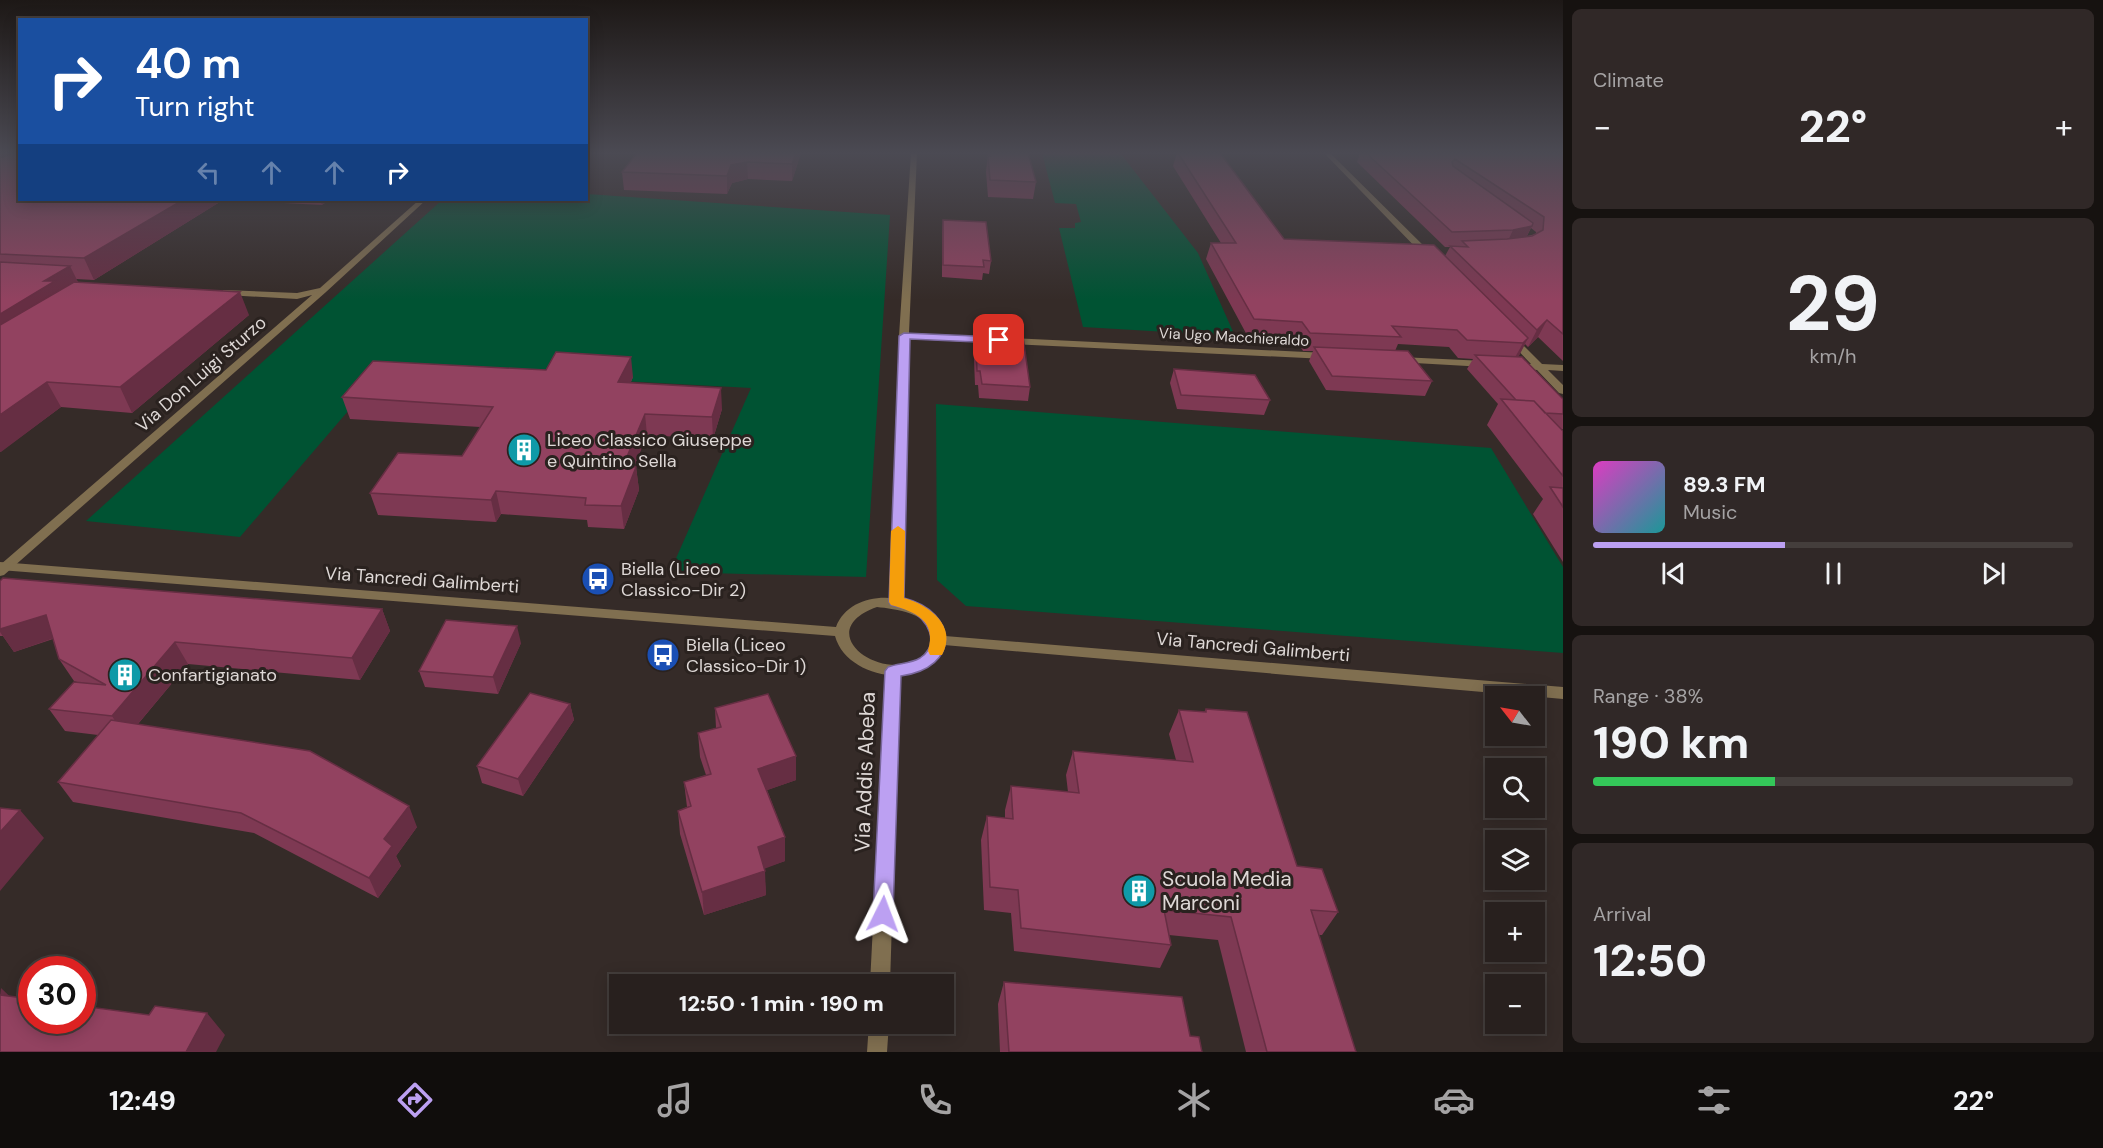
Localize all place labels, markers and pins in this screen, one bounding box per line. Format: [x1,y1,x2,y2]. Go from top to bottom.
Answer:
pin [973,314,1024,365]
place label: Liceo Classico Giuseppe e Quintino Sella [547,428,752,473]
building icon: Liceo Classico Giuseppe e Quintino Sella [506,432,542,468]
place label: Biella (Liceo Classico-Dir 2) [621,557,746,602]
bus stop icon: Biella (Liceo Classico-Dir 2) [580,561,616,597]
place label: Biella (Liceo Classico-Dir 1) [686,633,806,678]
bus stop icon: Biella (Liceo Classico-Dir 1) [645,637,681,673]
building icon: Confartigianato [107,657,143,693]
place label: Confartigianato [148,663,277,687]
place label: Scuola Media Marconi [1162,865,1292,917]
building icon: Scuola Media Marconi [1121,873,1157,909]

